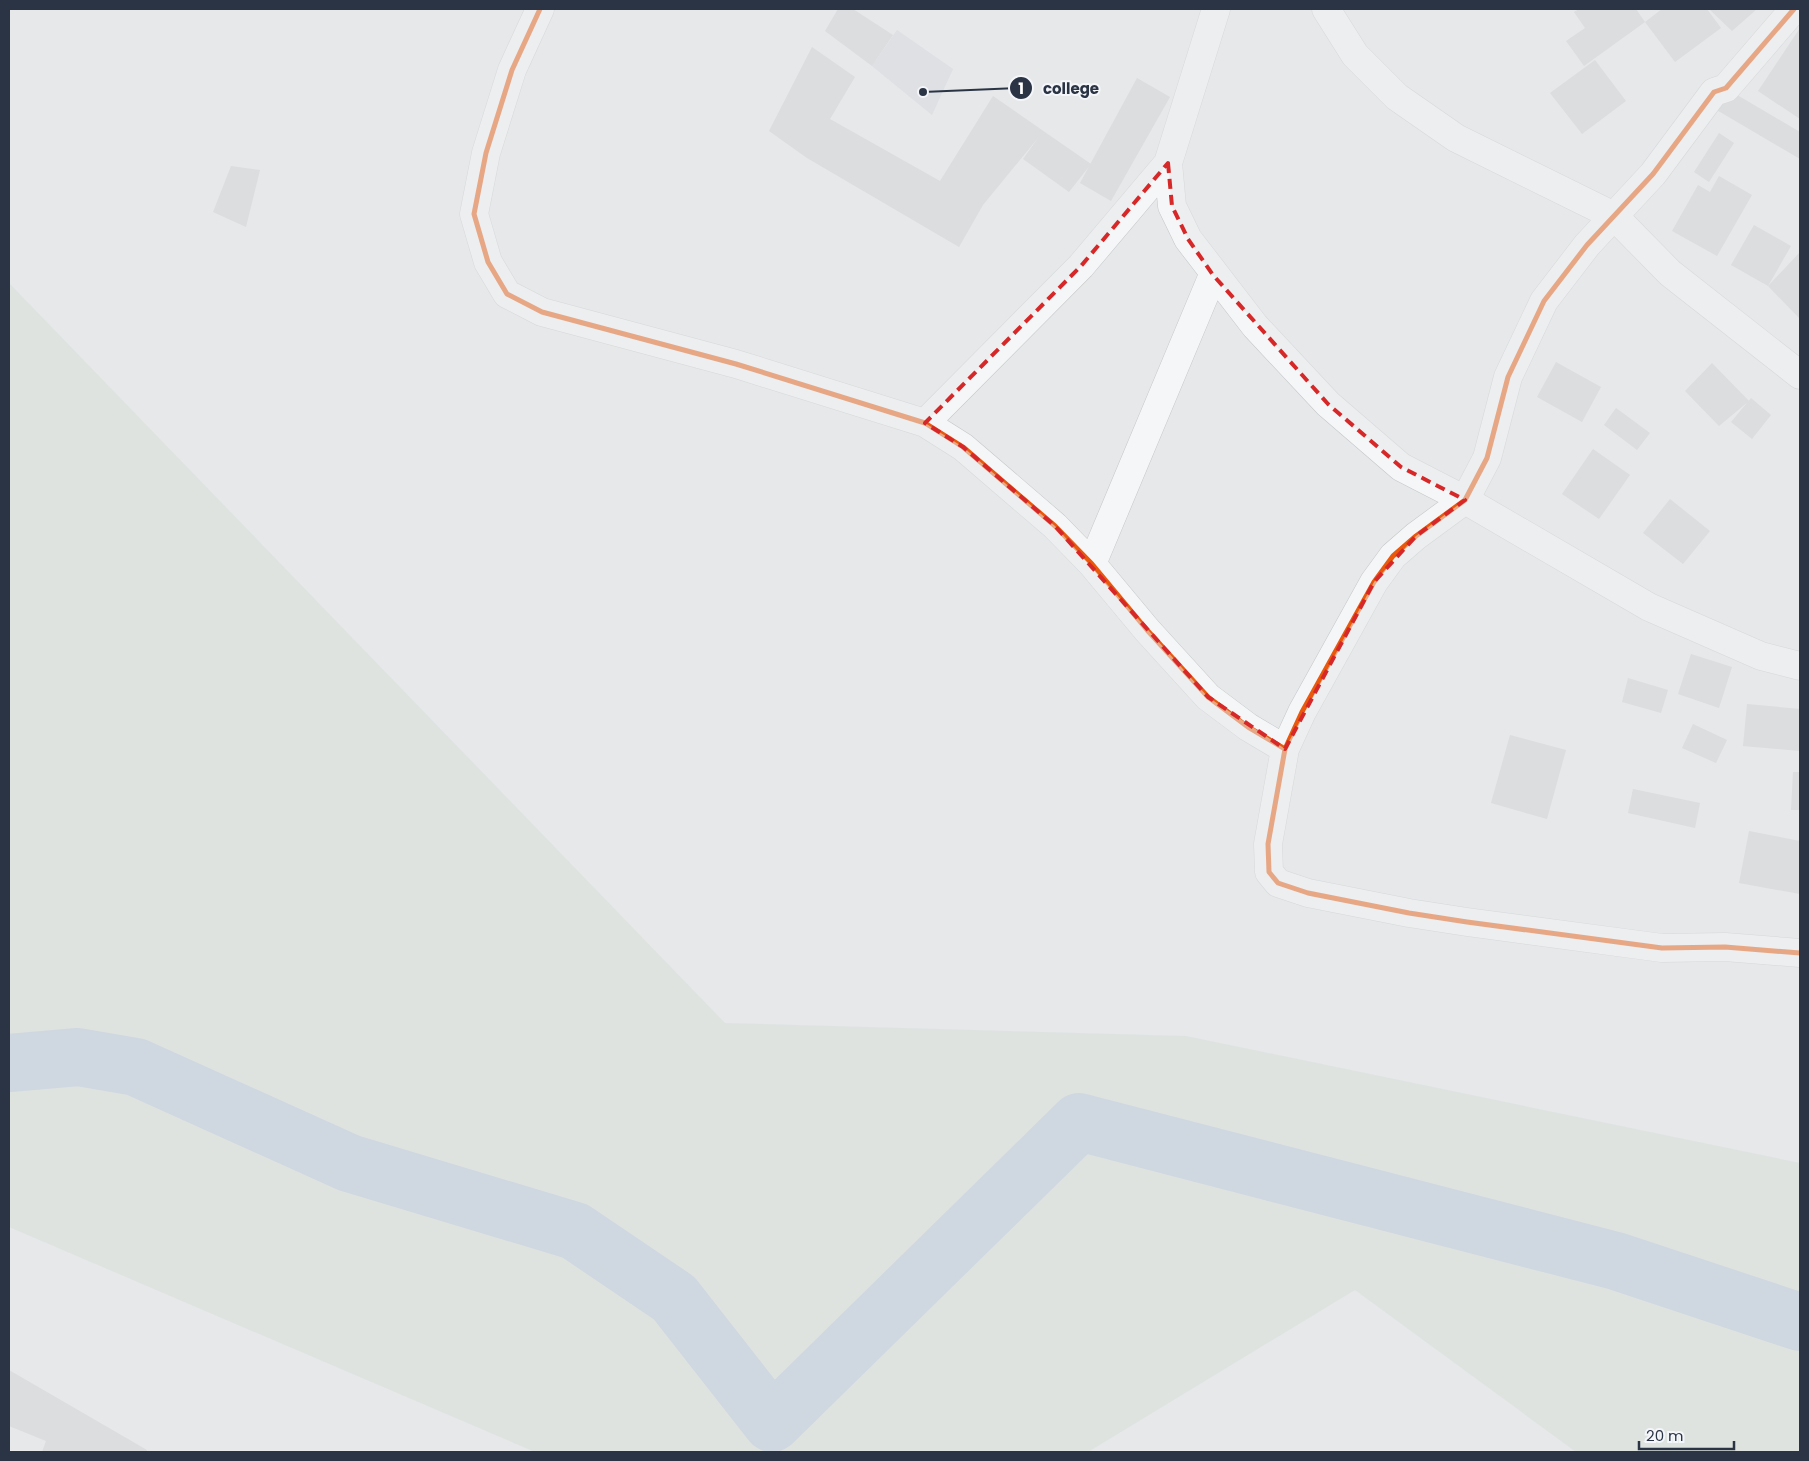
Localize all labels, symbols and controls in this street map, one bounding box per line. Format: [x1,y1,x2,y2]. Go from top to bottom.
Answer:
callout: college [1008,73,1109,103]
text: 1 [1018,78,1024,99]
text: college [1043,78,1099,99]
scale bar [1639,1418,1734,1450]
text: 20 m [1646,1425,1684,1446]

